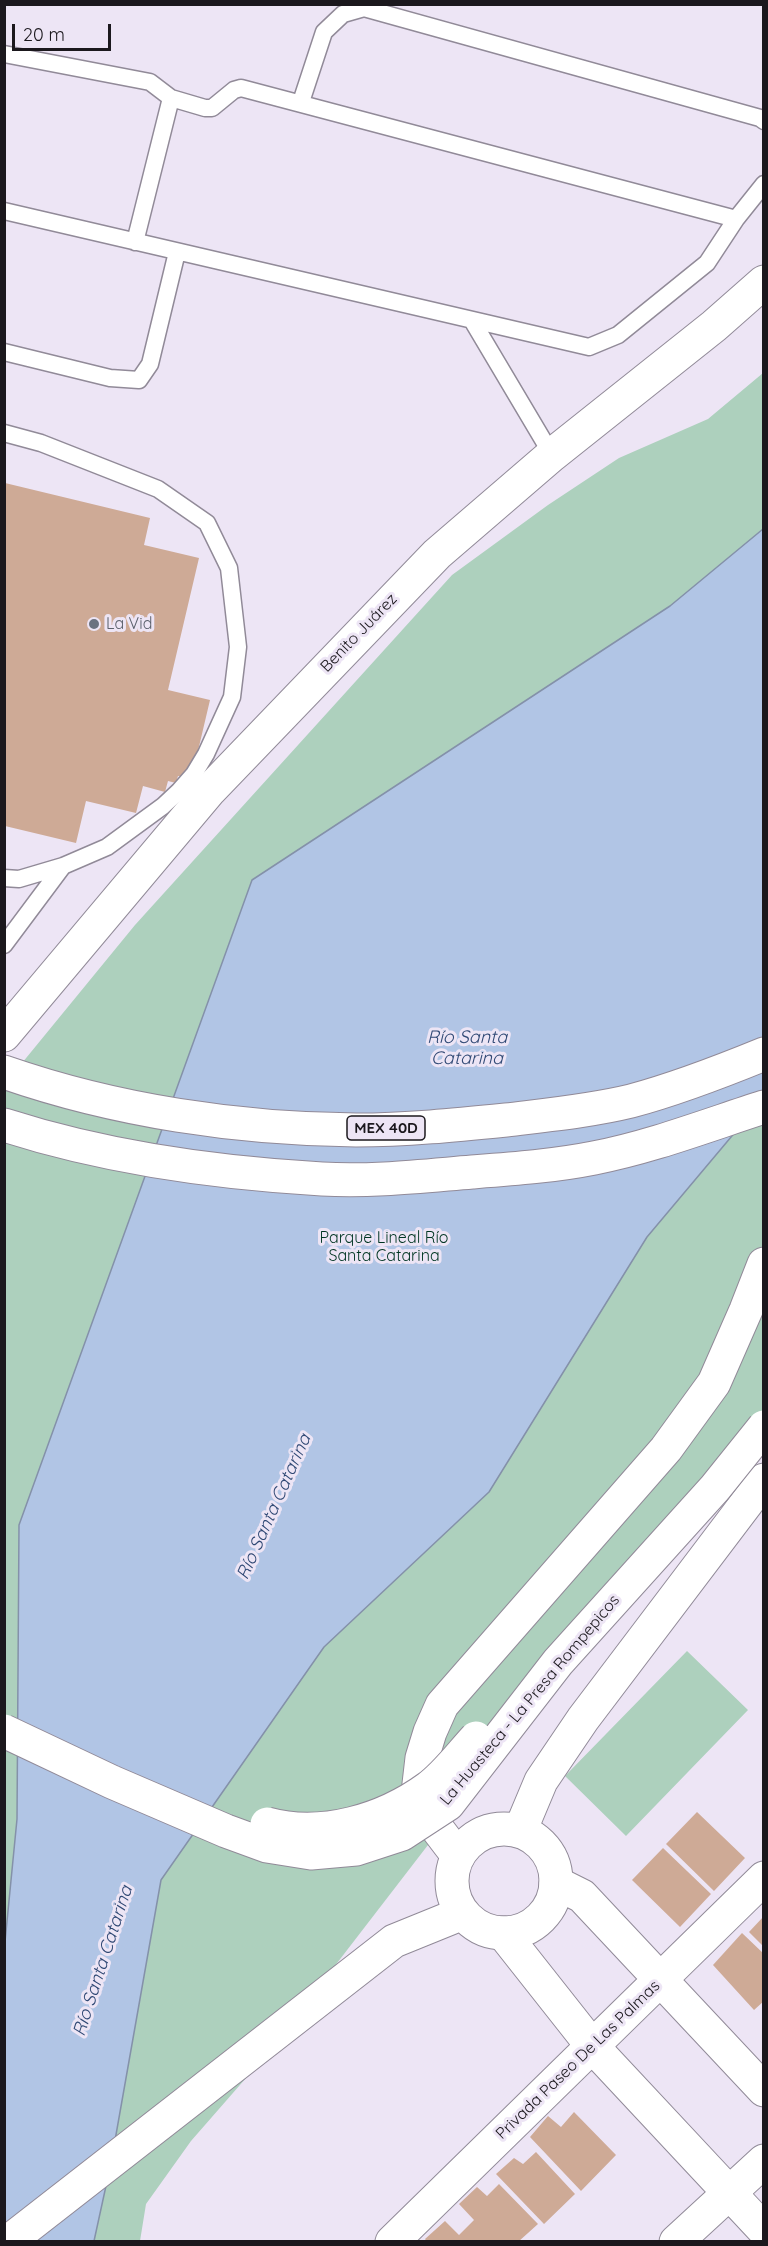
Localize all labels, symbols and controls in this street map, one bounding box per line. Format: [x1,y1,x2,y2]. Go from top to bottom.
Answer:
scale bar [15,12,114,50]
text: 20 m [23,23,65,46]
street label: Benito Juárez [317,590,401,676]
place label: La Vid [106,614,152,634]
marker: La Vid [87,617,101,631]
water label: Río Santa Catarina [427,1027,507,1070]
road number: MEX 40D [347,1116,425,1140]
park label: Parque Lineal Río Santa Catarina [319,1228,449,1266]
water label: Río Santa Catarina [232,1431,316,1583]
street label: La Huasteca - La Presa Rompepicos [436,1591,624,1809]
water label: Río Santa Catarina [68,1883,138,2039]
street label: Privada Paseo De Las Palmas [492,1977,664,2143]

